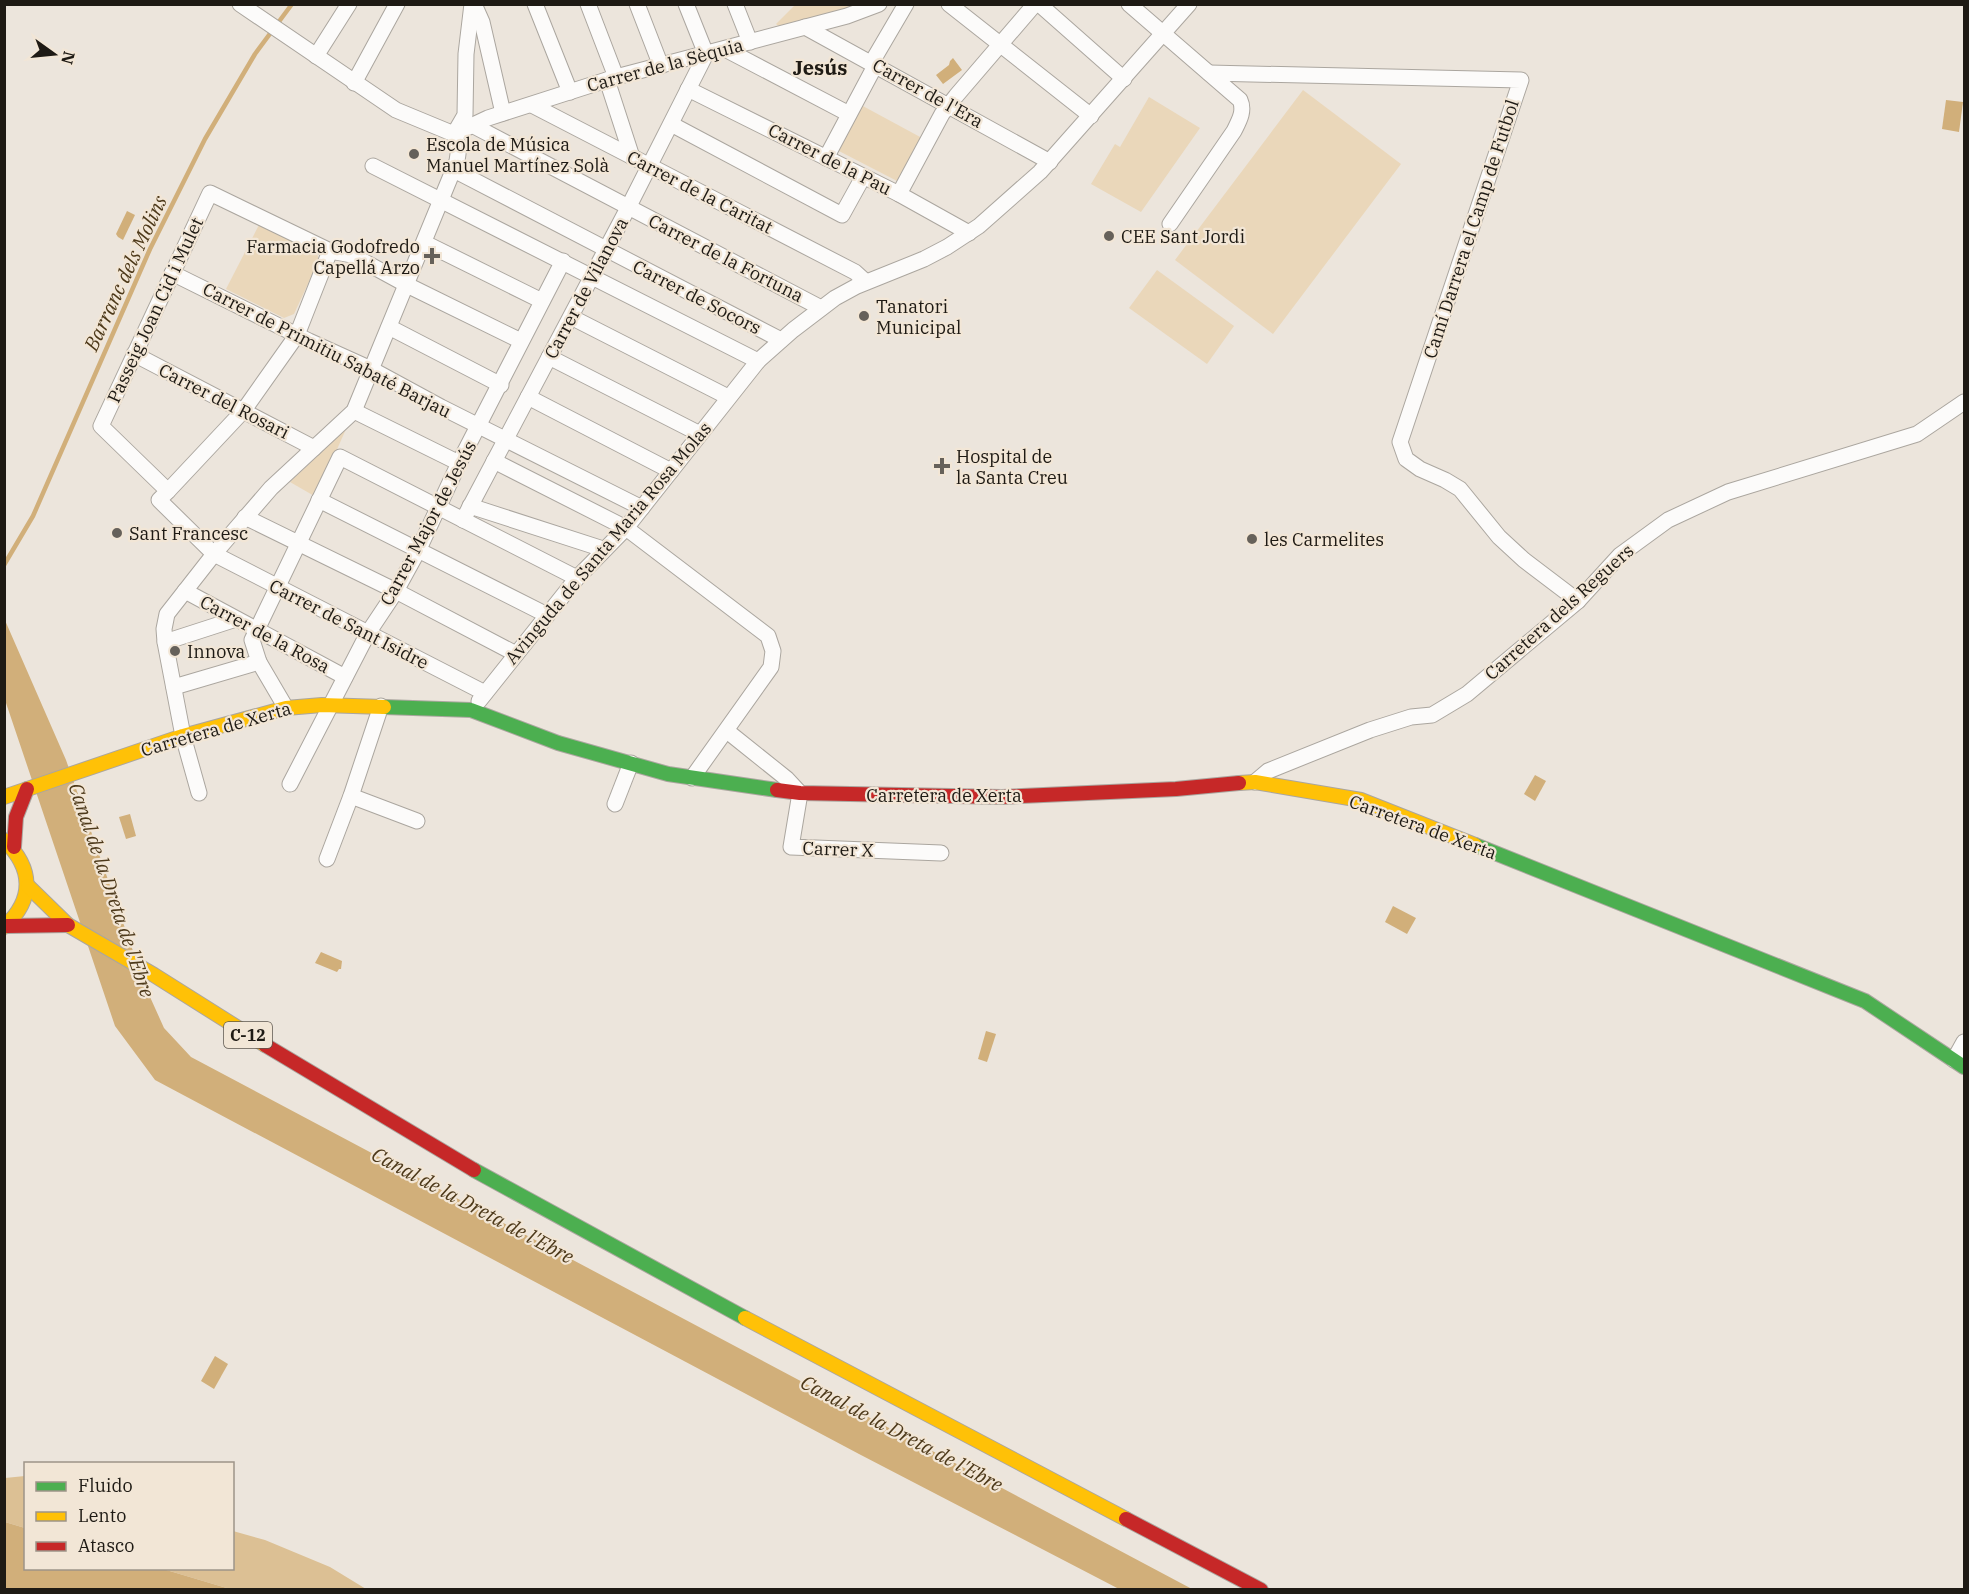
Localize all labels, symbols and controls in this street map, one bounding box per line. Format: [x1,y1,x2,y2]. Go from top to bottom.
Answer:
north arrow [24,24,84,84]
street label: Carrer de la Sèquia [584,33,746,97]
text: N [57,49,80,67]
street label: Carrer de l'Era [869,53,987,133]
district label: Jesús [793,54,847,81]
street label: Camí Darrera el Camp de Futbol [1418,97,1524,361]
street label: Carrer de la Pau [765,118,895,200]
place label: Escola de Música Manuel Martínez Solà [426,133,610,177]
street label: Carrer de la Caritat [623,145,777,239]
marker: Escola de Música Manuel Martínez Solà [407,147,421,161]
water label: Barranc dels Molins [77,190,173,356]
street label: Carrer de la Fortuna [645,209,808,307]
street label: Carrer de Vilanova [539,213,633,363]
street label: Passeig Joan Cid i Mulet [102,214,208,406]
place label: CEE Sant Jordi [1121,225,1245,248]
marker: CEE Sant Jordi [1102,229,1116,243]
place label: Farmacia Godofredo Capellá Arzo [246,235,420,279]
marker: Farmacia Godofredo Capellá Arzo [425,249,439,263]
street label: Carrer de Socors [629,255,765,339]
street label: Carrer de Primitiu Sabaté Barjau [199,277,455,423]
place label: Tanatori Municipal [876,295,961,339]
marker: Tanatori Municipal [857,309,871,323]
street label: Carrer del Rosari [155,358,293,444]
street label: Avinguda de Santa Maria Rosa Molas [500,417,716,669]
street label: Carrer Major de Jesús [375,437,481,609]
place label: Hospital de la Santa Creu [956,445,1068,489]
marker: Hospital de la Santa Creu [933,457,951,475]
place label: Sant Francesc [129,522,248,545]
marker: Sant Francesc [110,526,124,540]
place label: les Carmelites [1264,528,1384,551]
marker: les Carmelites [1245,532,1259,546]
street label: Carretera dels Reguers [1480,539,1638,685]
street label: Carrer de Sant Isidre [266,574,432,674]
street label: Carrer de la Rosa [196,590,334,678]
place label: Innova [187,640,246,663]
marker: Innova [168,644,182,658]
street label: Carretera de Xerta [138,696,294,761]
water label: Canal de la Dreta de l'Ebre [63,779,161,1001]
street label: Carretera de Xerta [866,784,1022,807]
street label: Carretera de Xerta [1346,790,1500,864]
street label: Carrer X [802,836,874,862]
road number: C-12 [224,1022,272,1048]
water label: Canal de la Dreta de l'Ebre [367,1140,579,1270]
water label: Canal de la Dreta de l'Ebre [796,1368,1008,1498]
legend [24,1462,234,1570]
text: Fluido [78,1474,133,1497]
text: Lento [78,1504,126,1527]
text: Atasco [78,1534,134,1557]

